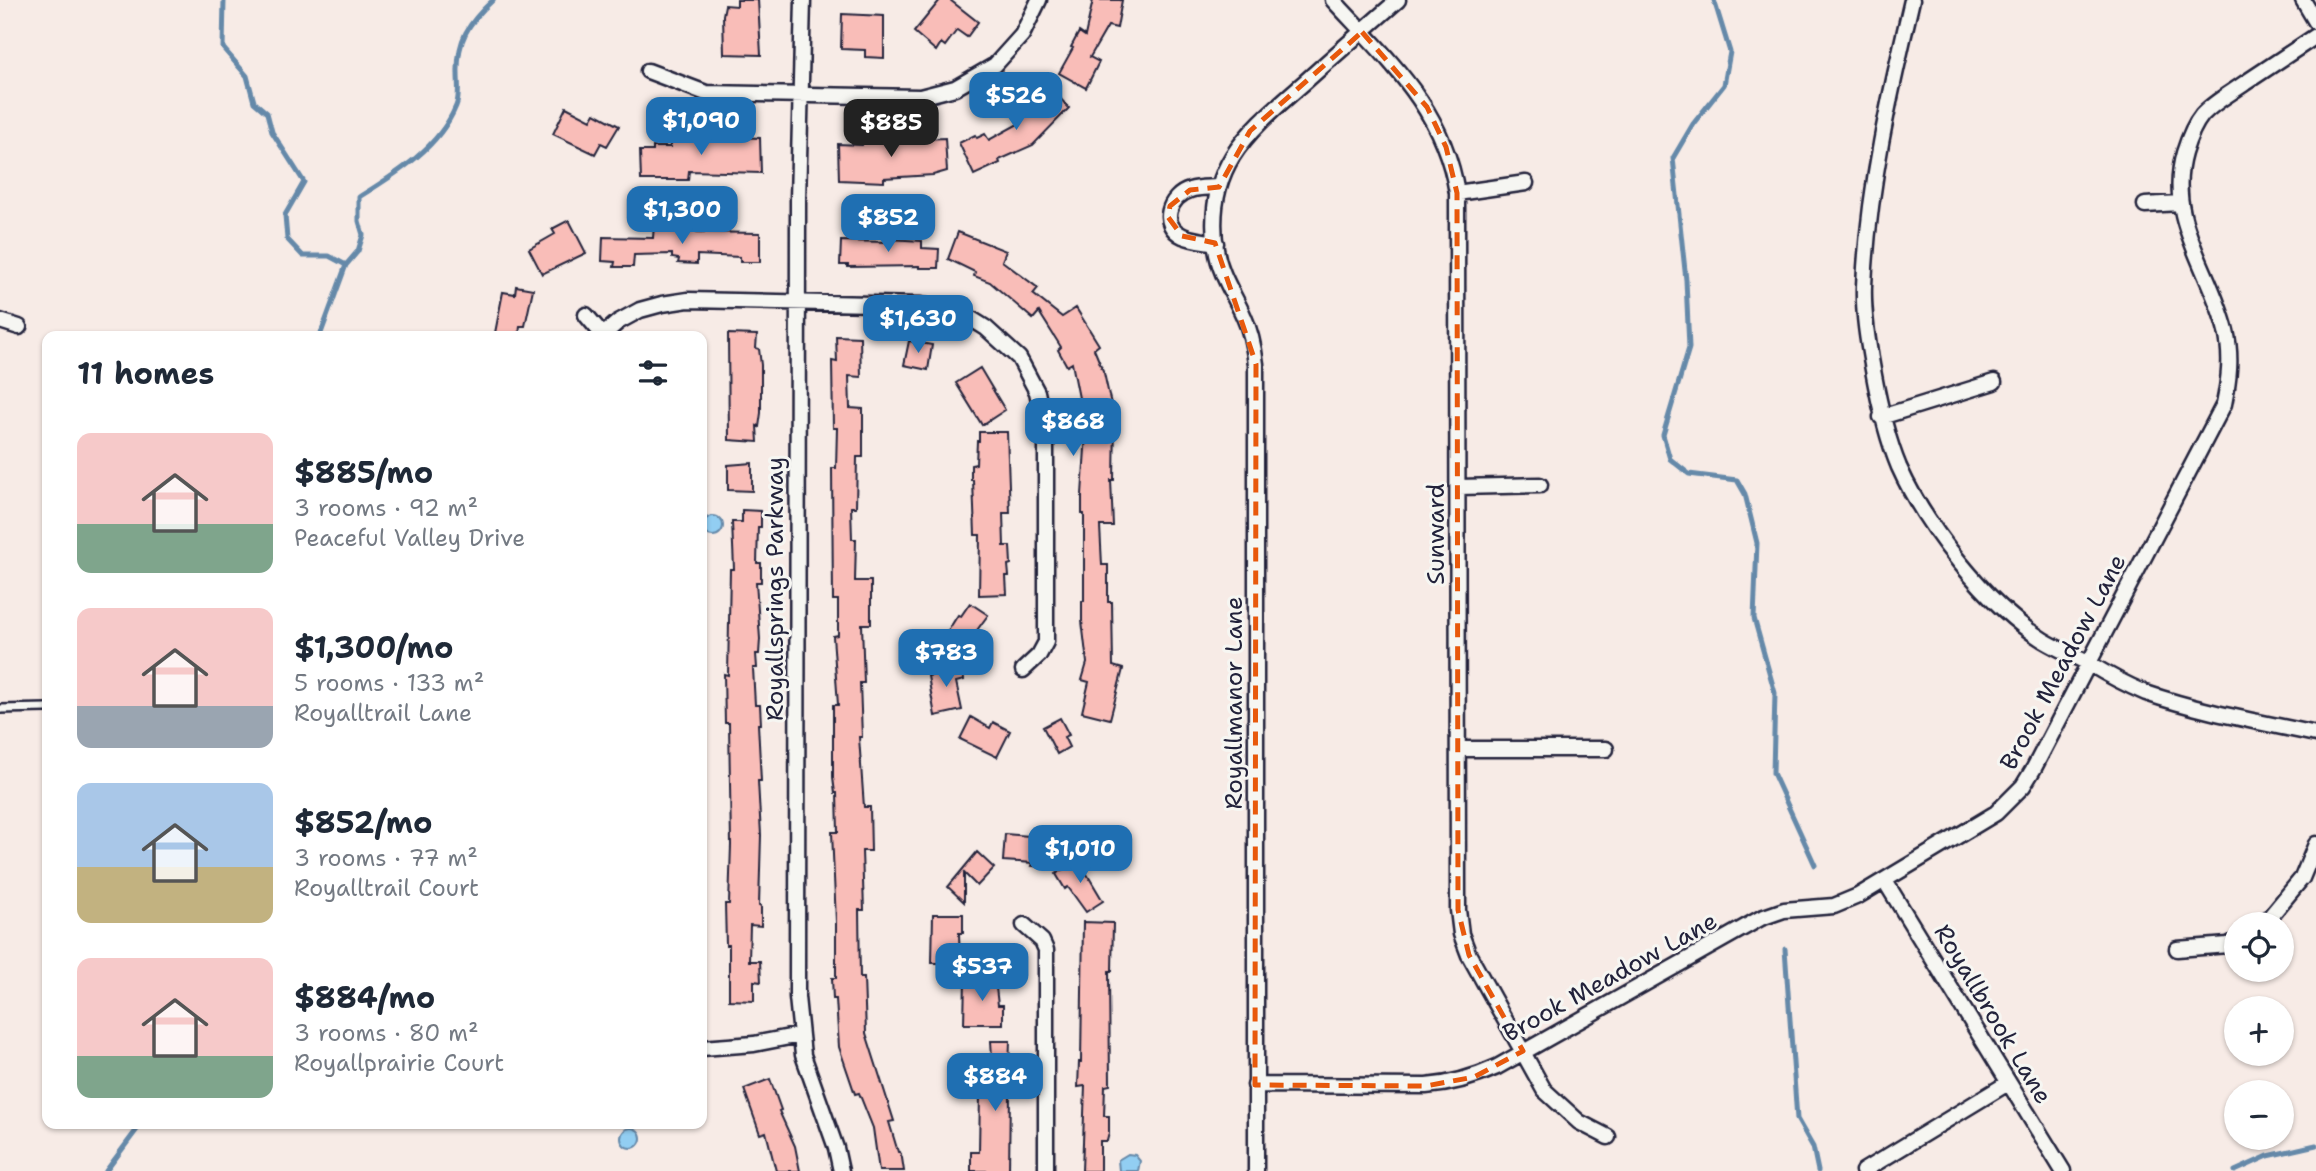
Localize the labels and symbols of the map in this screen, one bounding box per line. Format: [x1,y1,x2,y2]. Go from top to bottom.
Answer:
pin: $526 [975,72,1057,132]
pin: $1,090 [644,97,758,157]
pin: $885 [850,100,932,159]
pin: $1,300 [625,187,739,246]
pin: $852 [847,194,929,254]
pin: $1,630 [861,296,975,355]
pin: $868 [1032,398,1114,458]
street label: Royallsprings Parkway [759,457,791,721]
street label: Sunward [1420,483,1452,585]
street label: Brook Meadow Lane [1992,548,2134,776]
street label: Royallmanor Lane [1218,596,1250,810]
pin: $783 [905,630,987,689]
pin: $1,010 [1023,826,1137,885]
street label: Brook Meadow Lane [1497,905,1723,1049]
street label: Royallbrook Lane [1927,918,2059,1110]
pin: $537 [941,944,1023,1003]
pin: $884 [954,1054,1036,1113]

